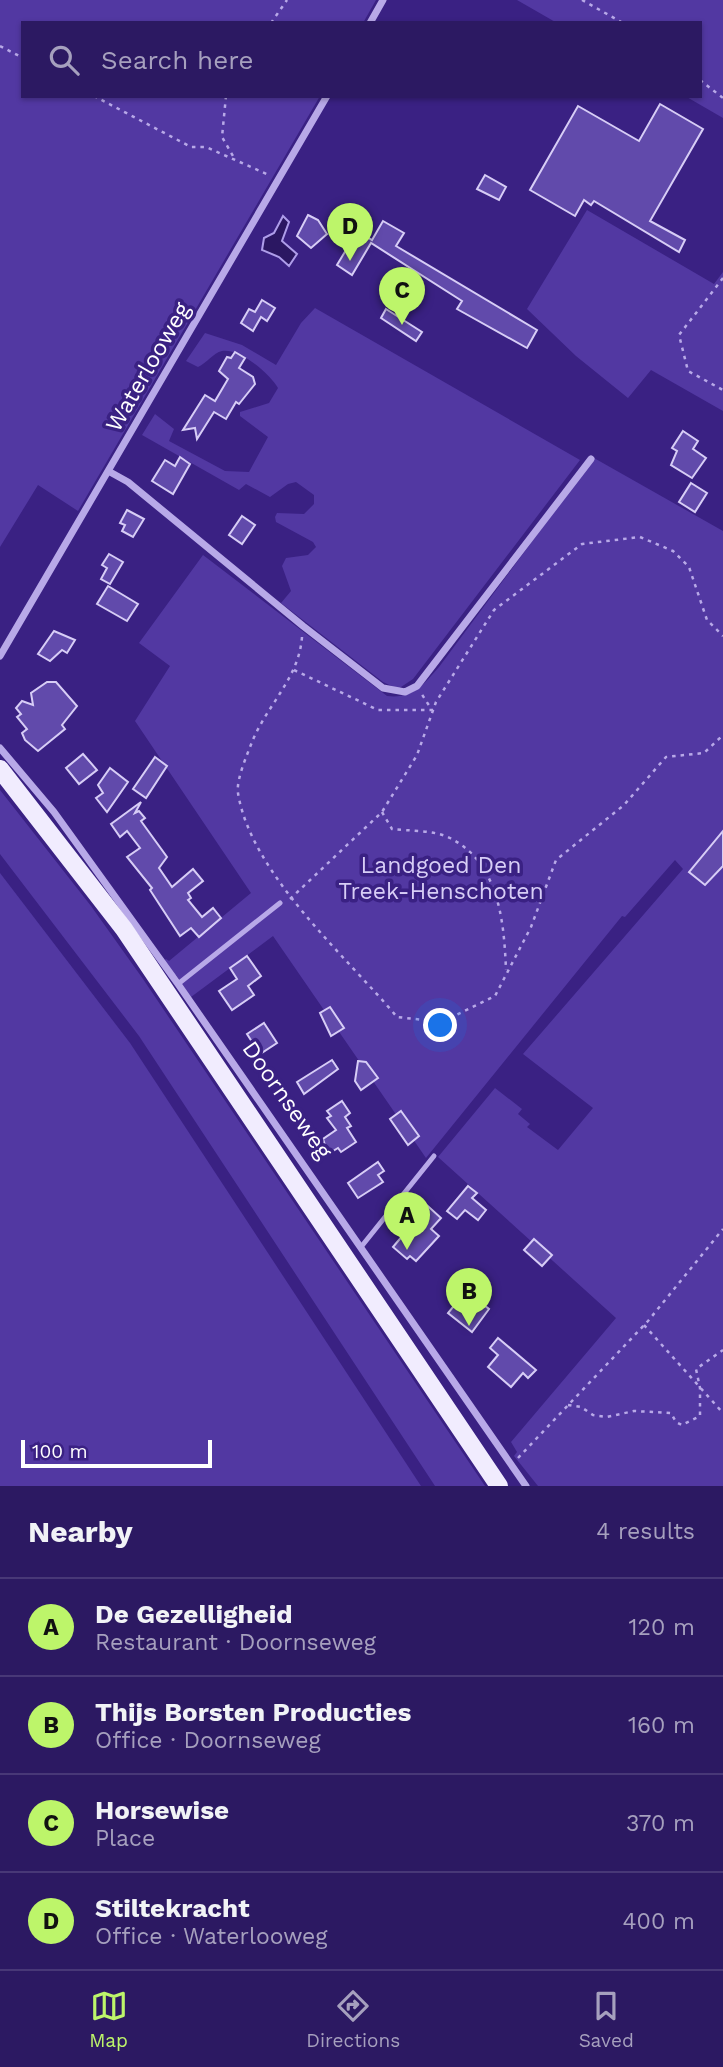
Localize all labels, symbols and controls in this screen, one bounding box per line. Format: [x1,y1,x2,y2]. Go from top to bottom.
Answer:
search box [21,21,702,98]
icon: search [45,41,83,79]
text: Search here [101,45,253,75]
pin: D [327,203,373,261]
pin: C [379,267,425,325]
street label: Waterlooweg [100,297,196,436]
park label: Landgoed Den Treek-Henschoten [338,852,544,905]
your location [423,1008,457,1042]
street label: Doornseweg [237,1036,338,1165]
pin: A [384,1192,430,1250]
pin: B [446,1268,492,1326]
scale bar [21,1437,212,1469]
text: 100 m [32,1440,88,1463]
text: Nearby [28,1514,133,1549]
text: 4 results [596,1518,695,1545]
text: De Gezelligheid [95,1599,293,1629]
text: A [43,1614,59,1641]
text: 120 m [629,1614,695,1641]
text: Restaurant · Doornseweg [95,1629,376,1656]
text: Thijs Borsten Producties [95,1697,411,1727]
text: B [43,1712,59,1739]
text: 160 m [628,1712,695,1739]
text: Office · Doornseweg [95,1727,321,1754]
text: Horsewise [95,1795,229,1825]
text: C [43,1810,59,1837]
text: 370 m [626,1810,695,1837]
text: Place [95,1825,155,1852]
text: Stiltekracht [95,1893,250,1923]
text: D [43,1908,59,1935]
text: 400 m [623,1908,695,1935]
text: Office · Waterlooweg [95,1923,328,1950]
tab: Map [89,1987,128,2052]
tab: Directions [306,1987,400,2052]
tab: Saved [579,1987,634,2052]

